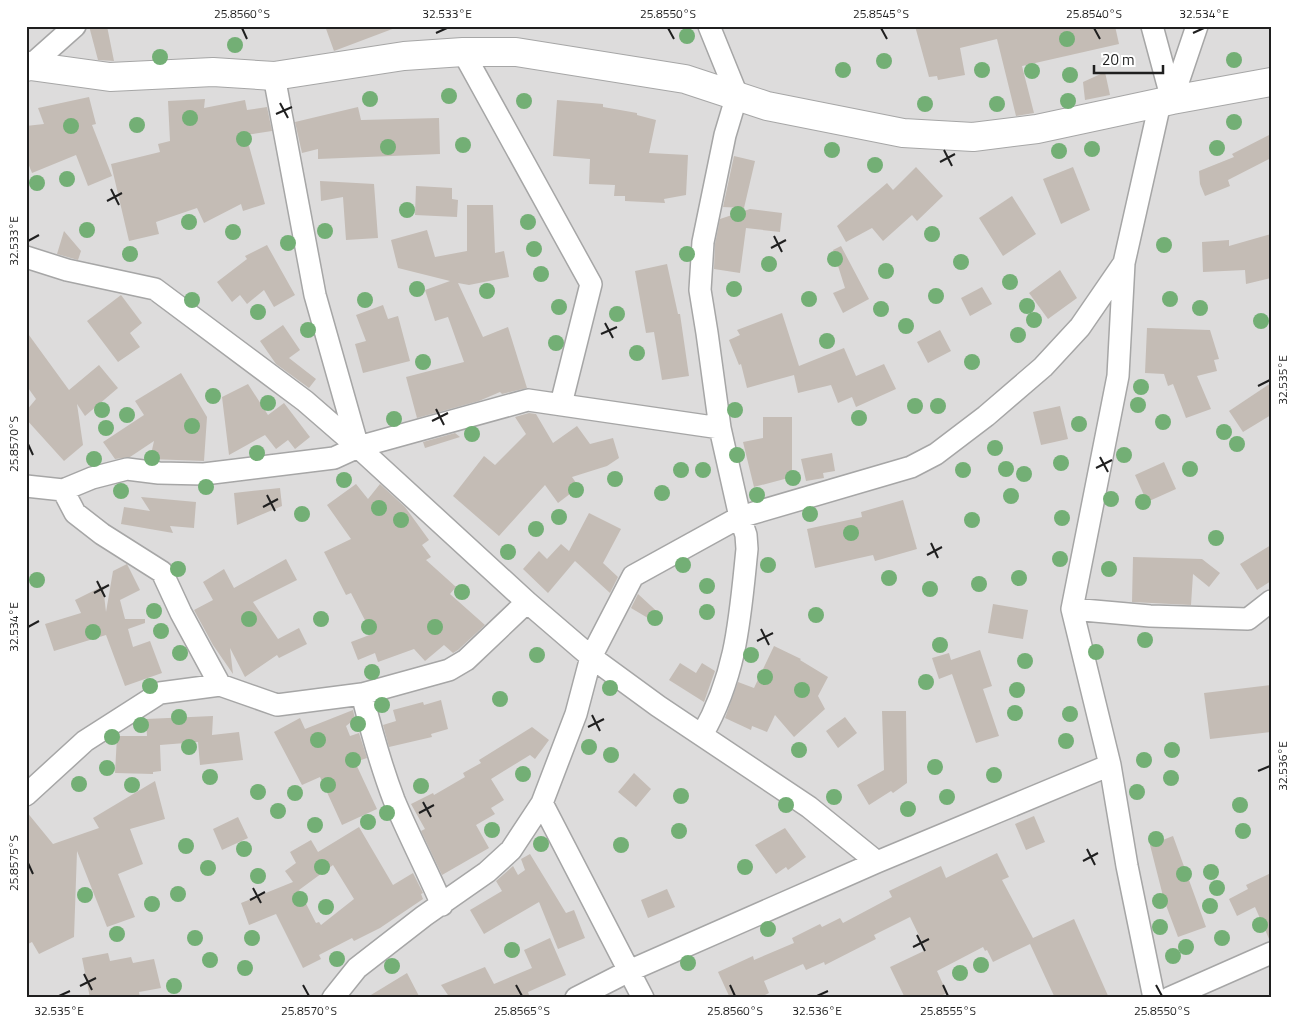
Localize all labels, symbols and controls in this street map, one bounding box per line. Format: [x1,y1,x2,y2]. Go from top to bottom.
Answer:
text: 25.8560°S [214,4,270,23]
text: 32.533°E [422,4,472,23]
text: 25.8550°S [640,4,696,23]
text: 25.8545°S [853,4,909,23]
text: 25.8540°S [1066,4,1122,23]
text: 32.534°E [1179,4,1229,23]
scale bar [1094,42,1163,74]
text: 20 m [1102,48,1135,71]
text: 32.533°E [4,216,23,266]
text: 32.535°E [1273,355,1292,405]
text: 25.8570°S [4,416,23,472]
text: 32.534°E [4,602,23,652]
text: 32.536°E [1273,741,1292,791]
text: 25.8575°S [4,835,23,891]
text: 32.535°E [34,1001,84,1020]
text: 25.8570°S [281,1001,337,1020]
text: 25.8565°S [494,1001,550,1020]
text: 25.8560°S [707,1001,763,1020]
text: 32.536°E [792,1001,842,1020]
text: 25.8555°S [920,1001,976,1020]
text: 25.8550°S [1134,1001,1190,1020]

